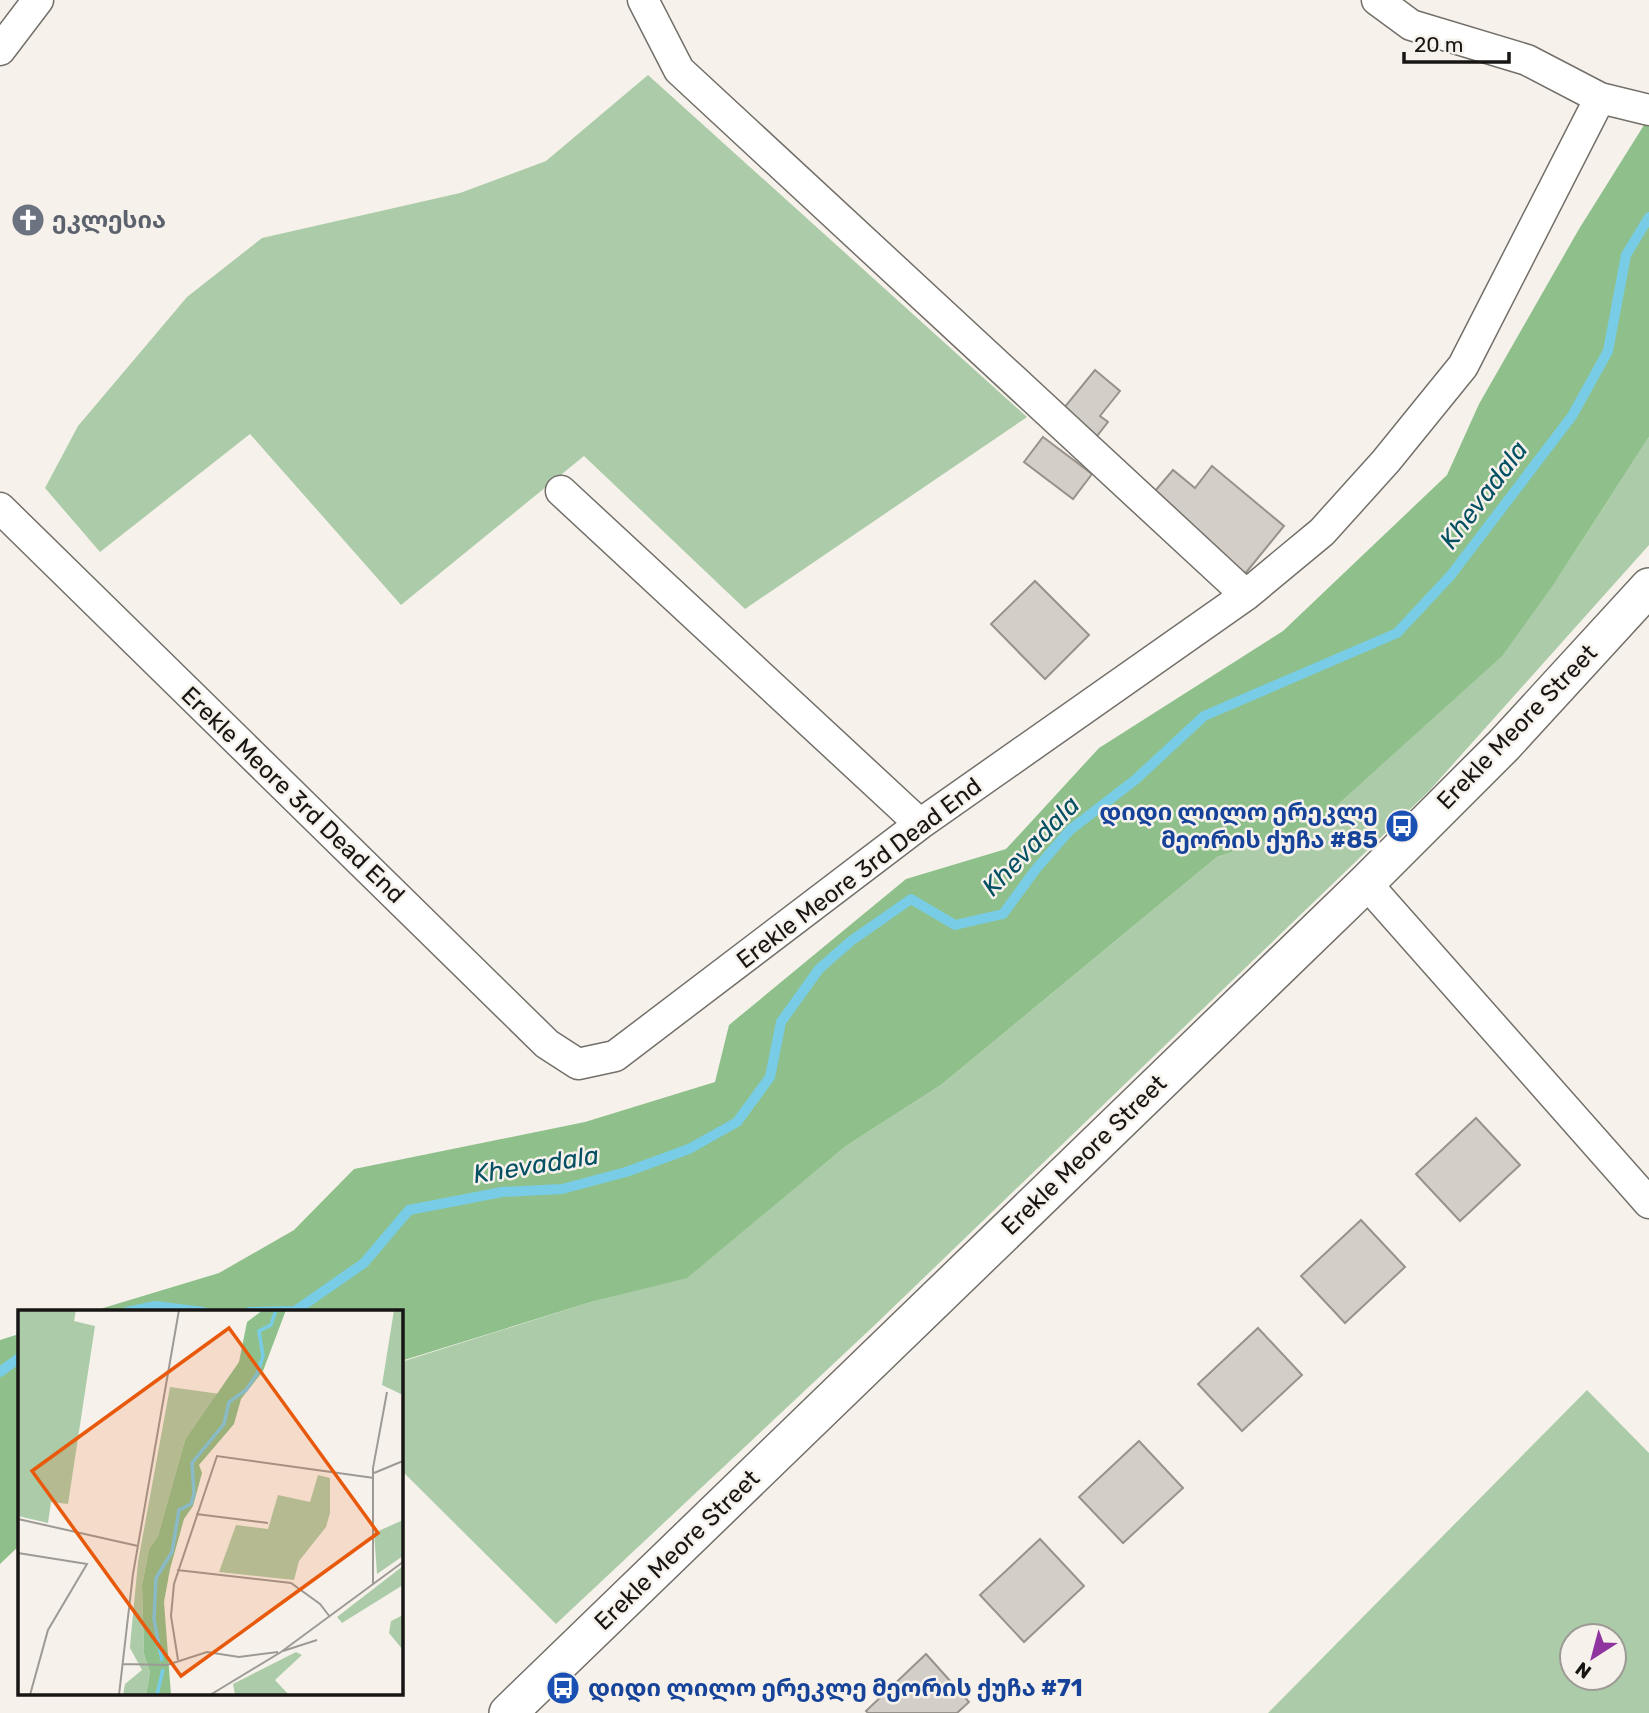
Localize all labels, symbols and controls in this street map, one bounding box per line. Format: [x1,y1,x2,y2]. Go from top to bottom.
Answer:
scale bar [1404,21,1509,65]
text: 20 m [1414,32,1463,57]
church icon: ეკლესია [9,201,47,239]
place label: ეკლესია [52,206,166,234]
water label: Khevadala [1433,435,1535,555]
street label: Erekle Meore Street [1431,639,1603,815]
street label: Erekle Meore 3rd Dead End [176,681,410,909]
street label: Erekle Meore 3rd Dead End [731,772,987,974]
water label: Khevadala [976,790,1086,902]
place label: დიდი ლილო ერეკლე მეორის ქუჩა #85 [1099,798,1378,854]
bus stop icon: დიდი ლილო ერეკლე მეორის ქუჩა #85 [1383,807,1421,845]
street label: Erekle Meore Street [996,1069,1172,1241]
water label: Khevadala [471,1140,601,1190]
inset map [18,1310,402,1696]
street label: Erekle Meore Street [589,1464,765,1636]
north arrow [1558,1622,1628,1692]
text: N [1571,1657,1596,1684]
bus stop icon: დიდი ლილო ერეკლე მეორის ქუჩა #71 [544,1669,582,1707]
place label: დიდი ლილო ერეკლე მეორის ქუჩა #71 [588,1674,1083,1703]

